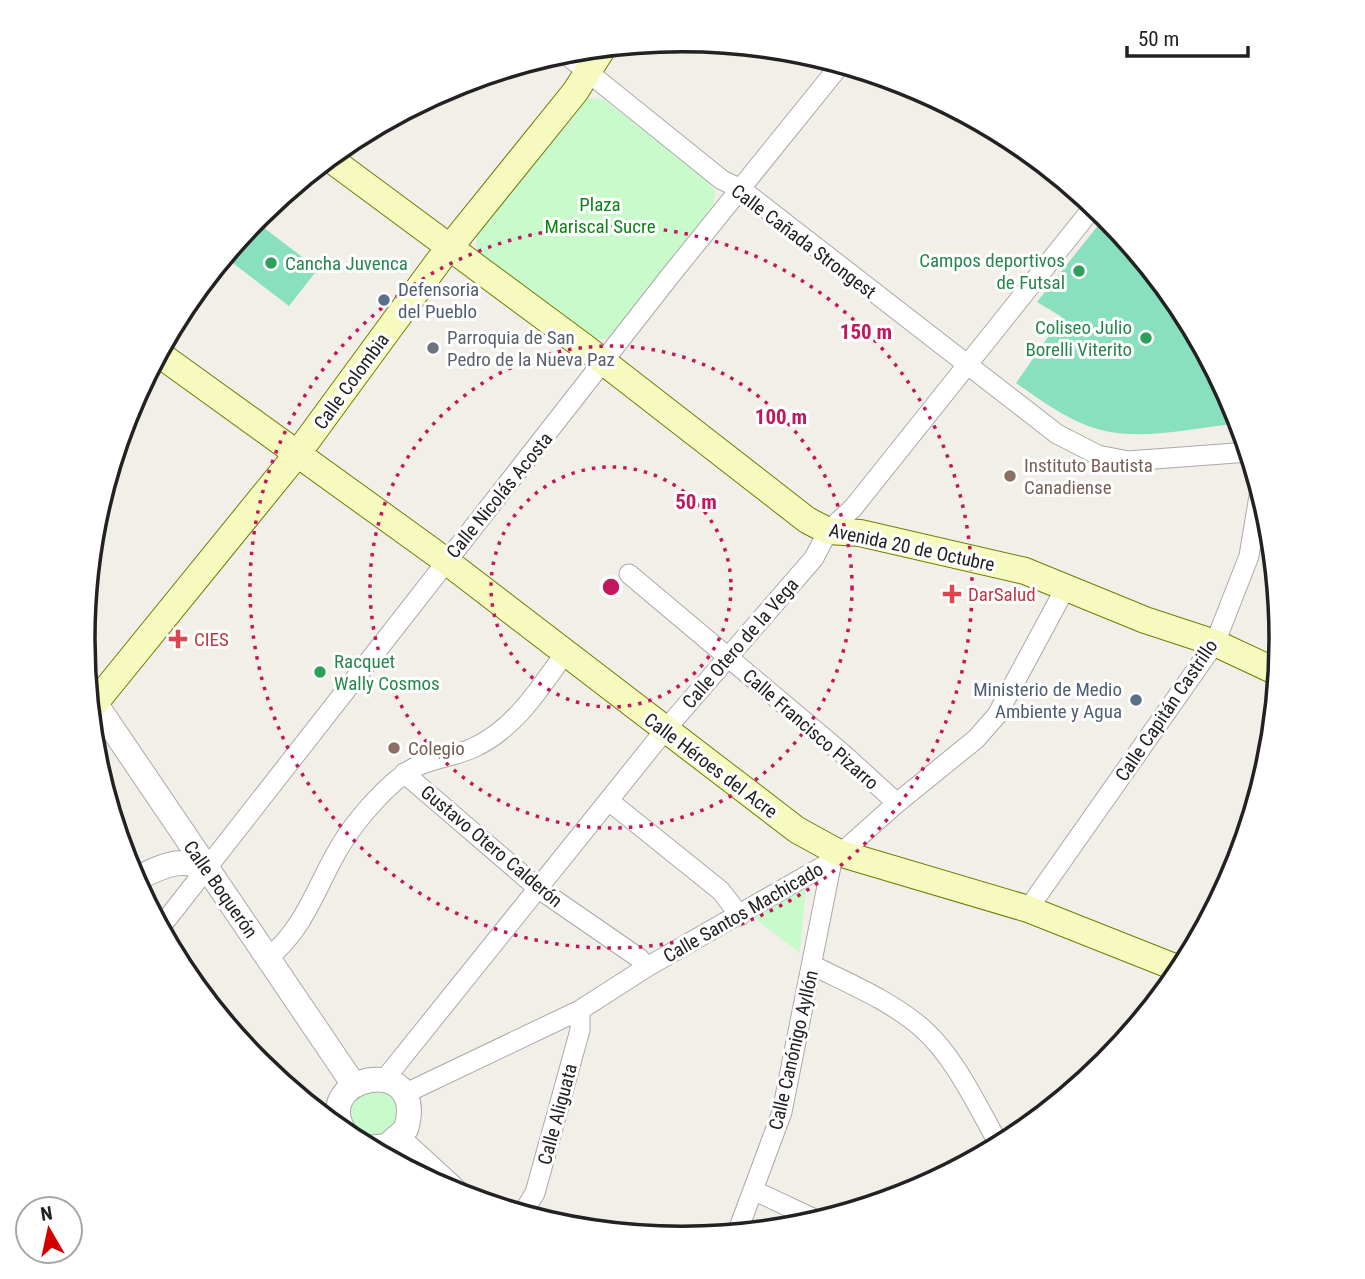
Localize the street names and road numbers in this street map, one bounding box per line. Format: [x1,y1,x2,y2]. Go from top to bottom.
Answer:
street label: Calle Cañada Strongest [727,179,881,303]
street label: Calle Colombia [309,329,394,434]
street label: Calle Nicolás Acosta [442,428,557,563]
street label: Avenida 20 de Octubre [827,519,997,576]
street label: Calle Otero de la Vega [677,573,803,713]
street label: Calle Capitán Castrillo [1110,635,1222,786]
street label: Calle Francisco Pizarro [738,664,883,795]
street label: Calle Héroes del Acre [640,708,782,823]
street label: Gustavo Otero Calderón [416,780,567,912]
street label: Calle Boquerón [179,836,263,942]
street label: Calle Santos Machicado [659,857,827,968]
street label: Calle Canónigo Ayllón [764,968,823,1132]
street label: Calle Aliguata [533,1061,582,1167]

